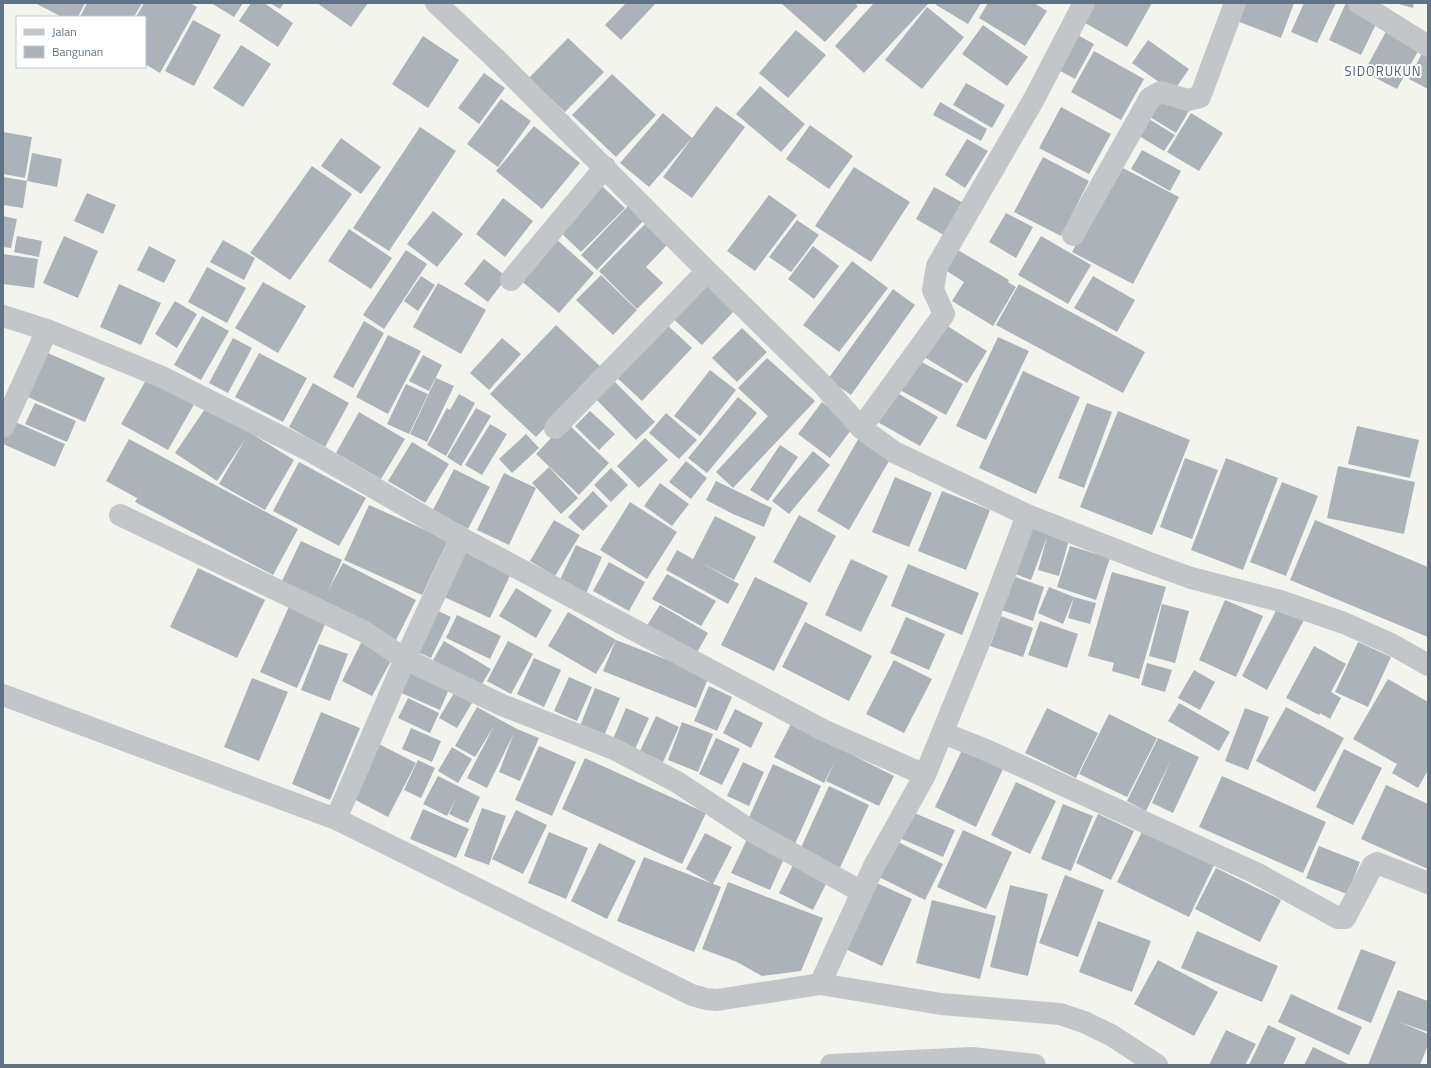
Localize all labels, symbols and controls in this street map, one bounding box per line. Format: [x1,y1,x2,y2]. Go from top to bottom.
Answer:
legend [16,16,146,68]
text: Jalan [52,22,77,41]
text: Bangunan [52,42,103,61]
district label: SIDORUKUN [1344,61,1422,81]

